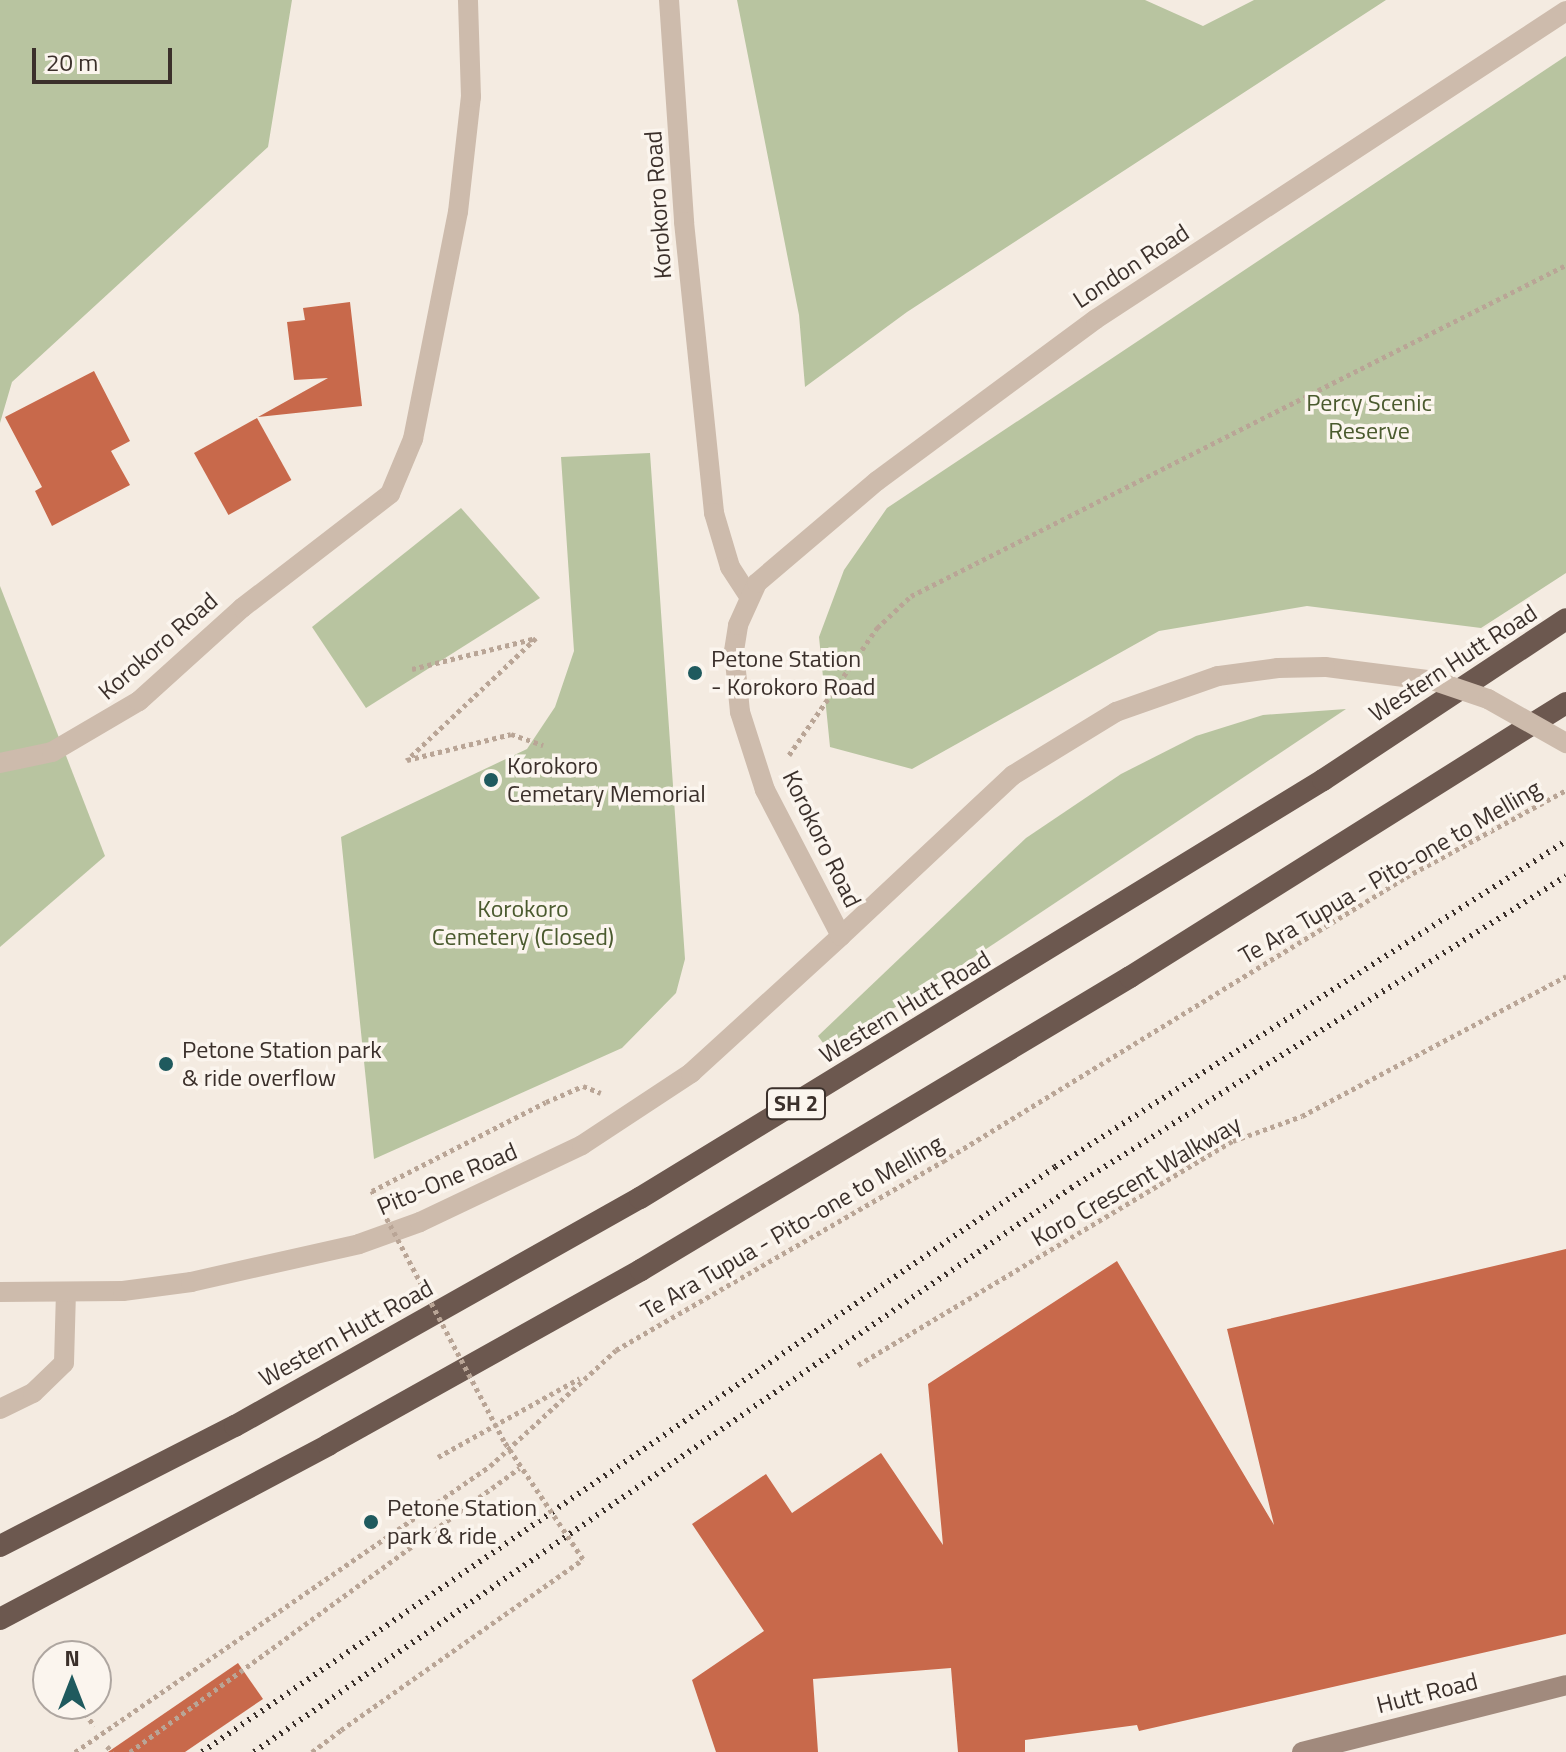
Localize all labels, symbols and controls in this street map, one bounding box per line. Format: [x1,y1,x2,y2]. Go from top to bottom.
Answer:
scale bar [36,32,176,82]
text: 20 m [46,44,98,80]
street label: Korokoro Road [638,130,678,280]
street label: London Road [1068,218,1194,314]
park label: Percy Scenic Reserve [1306,389,1432,445]
street label: Korokoro Road [93,586,223,706]
street label: Western Hutt Road [1364,598,1542,728]
place label: Petone Station - Korokoro Road [711,645,875,701]
marker: Petone Station - Korokoro Road [686,664,704,682]
place label: Korokoro Cemetary Memorial [507,752,706,808]
street label: Korokoro Road [777,766,867,912]
marker: Korokoro Cemetary Memorial [482,771,500,789]
street label: Te Ara Tupua - Pito-one to Melling [1234,774,1546,970]
park label: Korokoro Cemetery (Closed) [432,895,614,951]
street label: Western Hutt Road [814,945,996,1069]
place label: Petone Station park & ride overflow [182,1036,382,1092]
marker: Petone Station park & ride overflow [157,1055,175,1073]
road number: SH 2 [764,1086,828,1122]
street label: Koro Crescent Walkway [1026,1109,1246,1253]
street label: Te Ara Tupua - Pito-one to Melling [636,1129,948,1325]
street label: Pito-One Road [373,1137,521,1221]
street label: Western Hutt Road [254,1273,438,1393]
place label: Petone Station park & ride [387,1494,537,1550]
marker: Petone Station park & ride [362,1513,380,1531]
north arrow [32,1640,112,1720]
text: N [64,1641,80,1675]
street label: Hutt Road [1374,1667,1480,1719]

